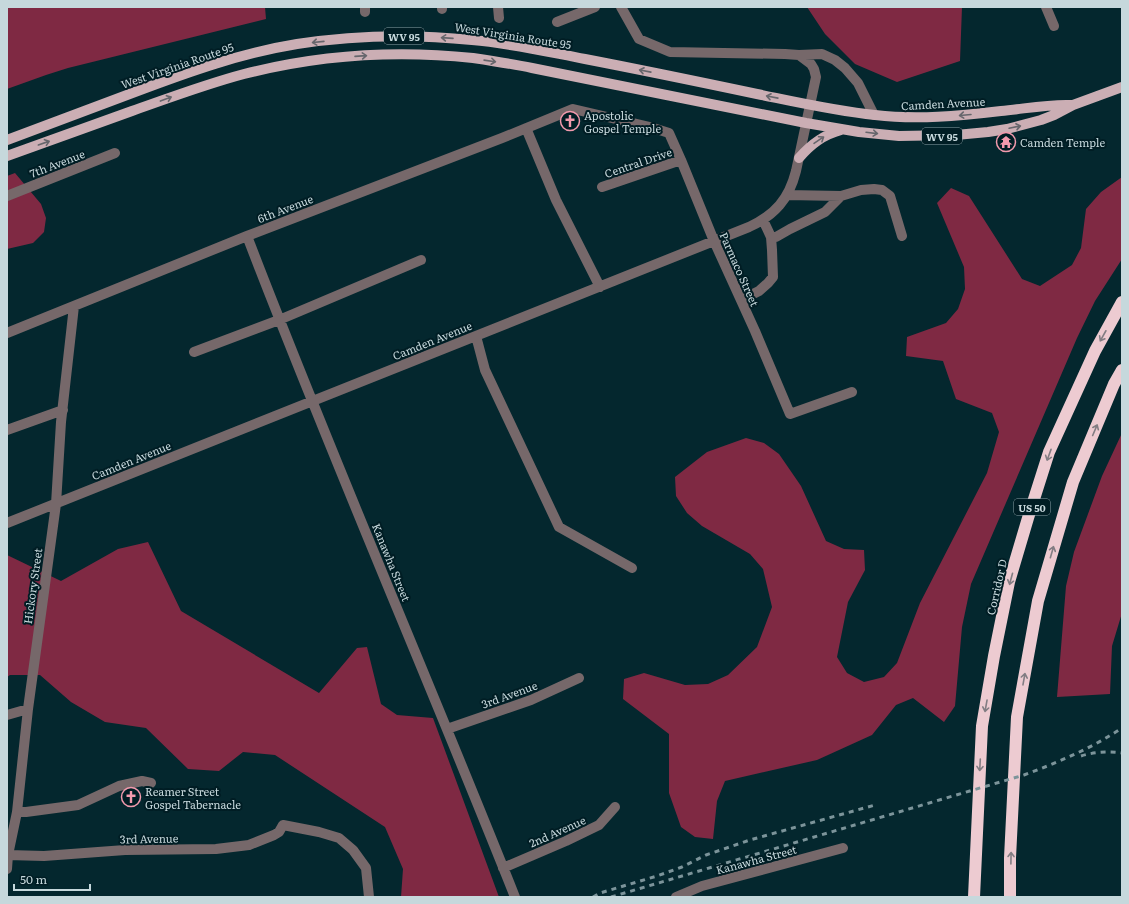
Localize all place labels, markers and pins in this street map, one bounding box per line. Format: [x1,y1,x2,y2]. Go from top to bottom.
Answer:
place label: Apostolic Gospel Temple [584,107,661,136]
church icon: Apostolic Gospel Temple [559,110,581,132]
temple icon: Camden Temple [995,131,1017,153]
place label: Camden Temple [1020,134,1105,150]
place label: Reamer Street Gospel Tabernacle [145,783,241,812]
church icon: Reamer Street Gospel Tabernacle [120,786,142,808]

